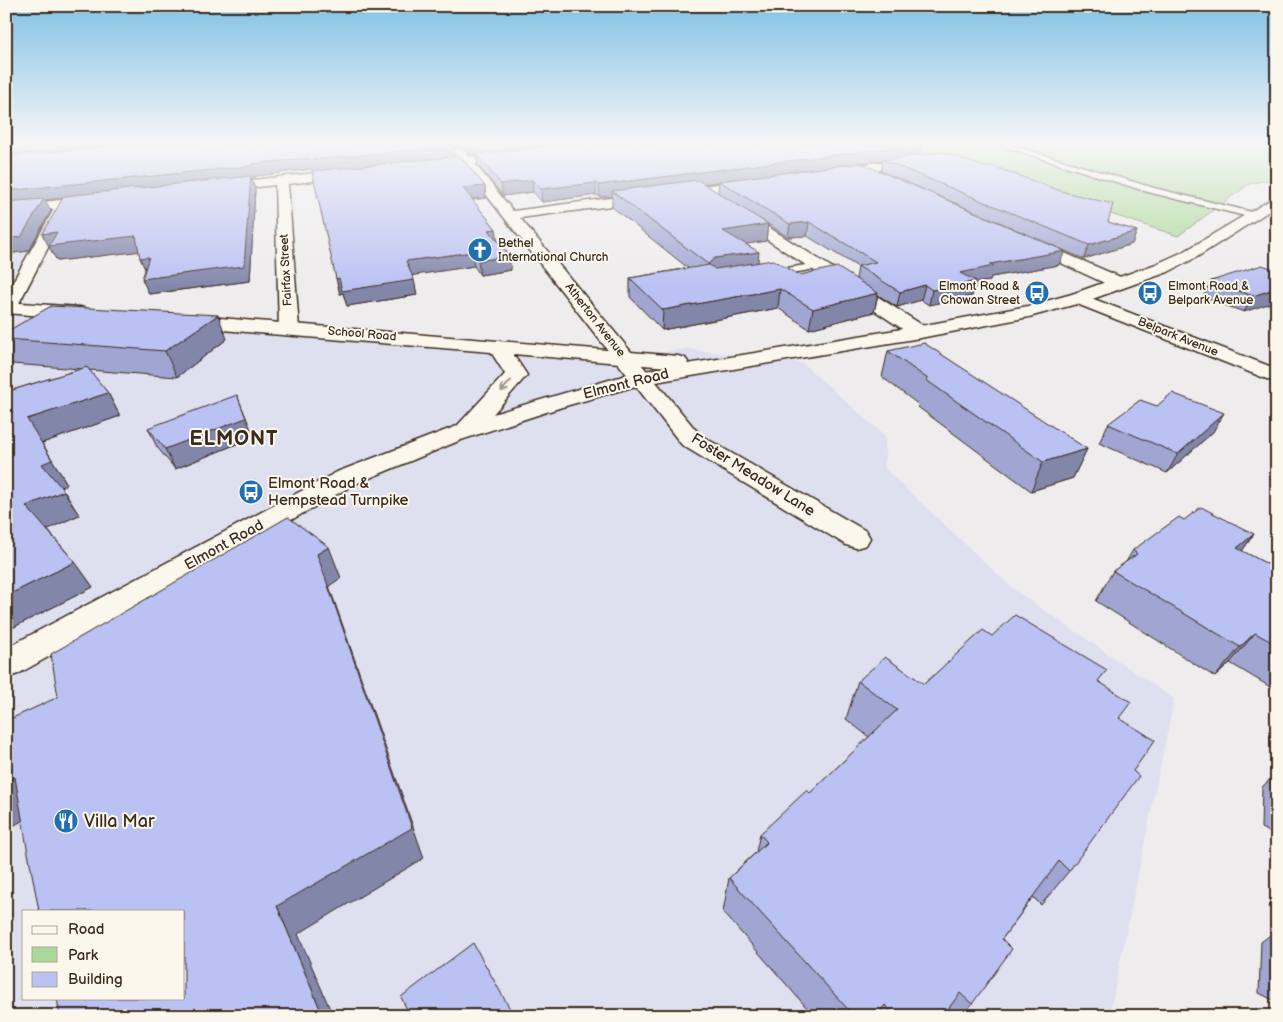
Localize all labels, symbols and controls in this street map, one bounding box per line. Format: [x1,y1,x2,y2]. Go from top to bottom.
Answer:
street label: Fairfax Street [277,233,295,307]
place label: Bethel International Church [498,236,609,265]
church icon: Bethel International Church [467,237,493,263]
place label: Elmont Road & Chowan Street [939,279,1020,308]
place label: Elmont Road & Belpark Avenue [1168,279,1254,308]
street label: Atherton Avenue [561,280,629,360]
bus stop icon: Elmont Road & Chowan Street [1024,280,1050,306]
bus stop icon: Elmont Road & Belpark Avenue [1137,280,1163,306]
street label: Belpark Avenue [1136,314,1220,360]
street label: School Road [327,324,397,344]
street label: Elmont Road [581,364,671,404]
one-way arrow [500,379,512,392]
district label: ELMONT [190,427,278,451]
street label: Foster Meadow Lane [688,429,819,521]
place label: Elmont Road & Hempstead Turnpike [268,474,409,510]
bus stop icon: Elmont Road & Hempstead Turnpike [238,479,264,505]
street label: Elmont Road [181,515,267,575]
restaurant icon: Villa Mar [53,808,79,834]
place label: Villa Mar [84,811,155,832]
legend [22,910,185,1000]
text: Road [68,920,104,939]
text: Park [68,946,99,965]
text: Building [68,970,123,989]

